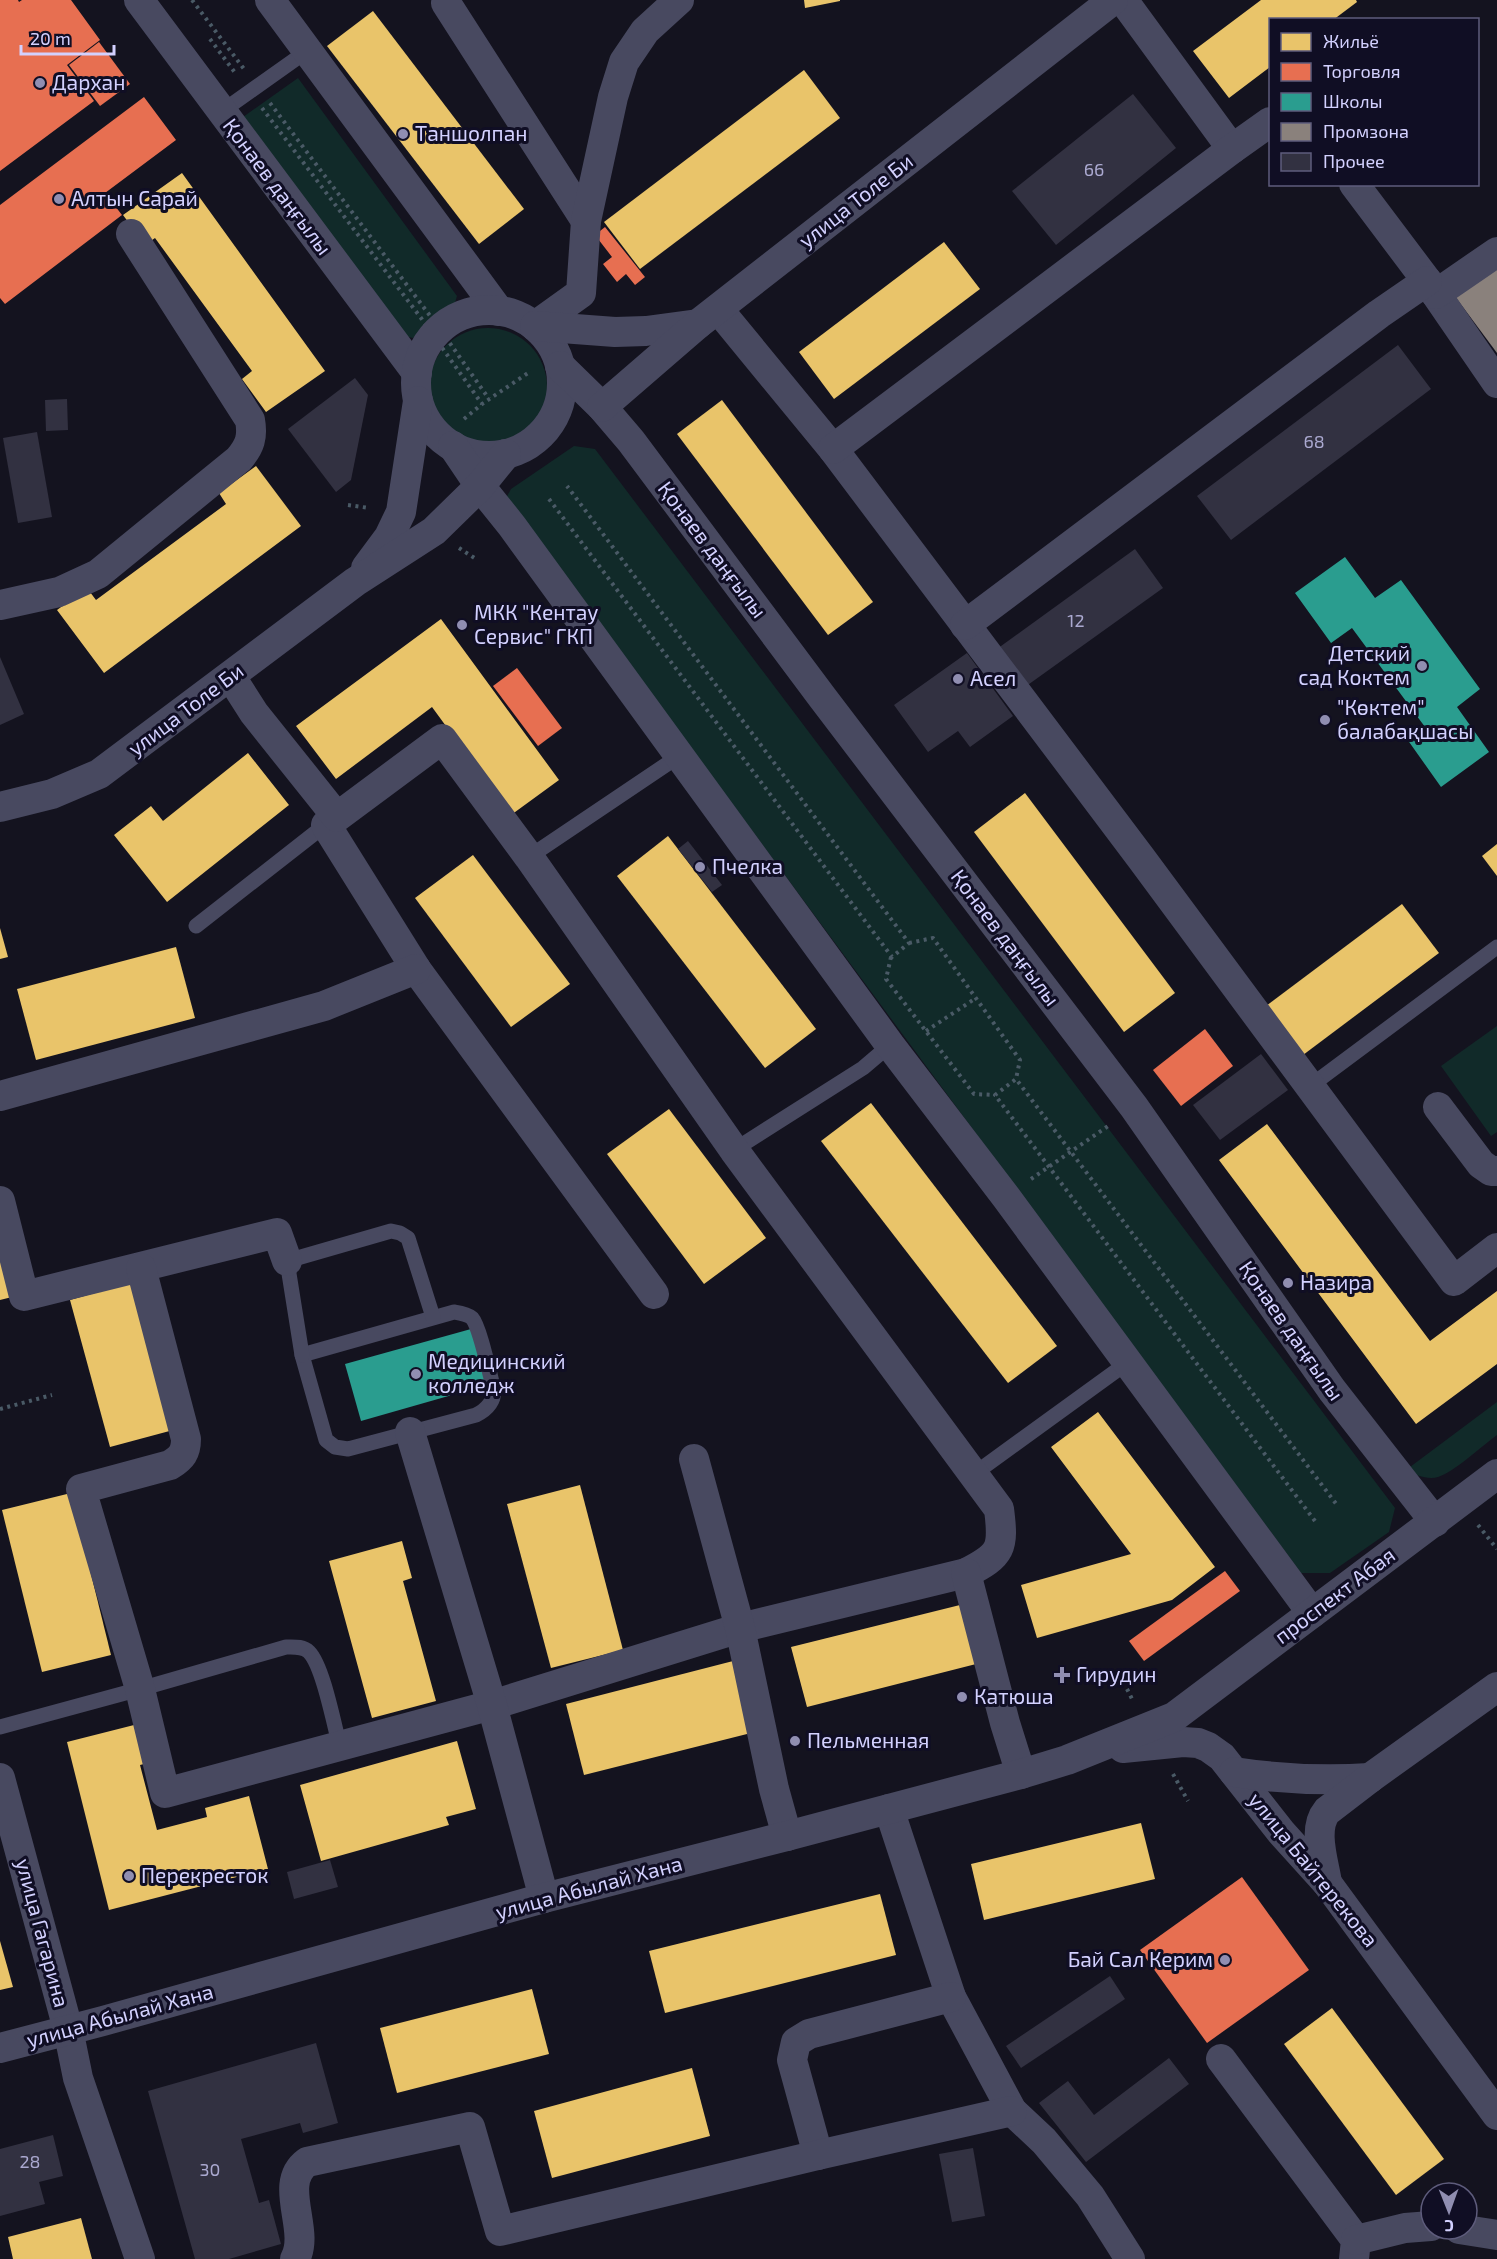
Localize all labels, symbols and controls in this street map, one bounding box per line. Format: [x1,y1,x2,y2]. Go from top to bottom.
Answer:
scale bar [21,18,114,56]
legend [1269,18,1479,186]
text: 20 m [30,27,71,49]
text: Жильё [1323,30,1379,52]
text: Торговля [1323,60,1401,82]
place label: Дархан [52,69,125,94]
marker: Дархан [33,76,47,90]
text: Школы [1323,90,1383,112]
street label: Қонаев даңғылы [219,113,338,259]
place label: Таншолпан [415,120,527,145]
text: Промзона [1323,120,1409,142]
marker: Таншолпан [396,127,410,141]
street label: улица Толе Би [793,148,918,253]
text: Прочее [1323,150,1385,172]
house number: 66 [1084,158,1104,180]
place label: Алтын Сарай [71,185,198,210]
marker: Алтын Сарай [52,192,66,206]
house number: 68 [1303,430,1325,452]
street label: Қонаев даңғылы [654,476,773,622]
place label: МКК "Кентау Сервис" ГКП [474,599,599,648]
house number: 12 [1067,609,1085,631]
marker: МКК "Кентау Сервис" ГКП [455,618,469,632]
place label: Детский сад Коктем [1298,640,1410,689]
street label: улица Толе Би [123,657,248,761]
marker: Детский сад Коктем [1415,659,1429,673]
place label: Асел [970,665,1016,690]
marker: Асел [951,672,965,686]
place label: "Көктем" балабақшасы [1337,694,1473,743]
marker: "Көктем" балабақшасы [1318,713,1332,727]
place label: Пчелка [712,853,783,878]
marker: Пчелка [693,860,707,874]
street label: Қонаев даңғылы [947,864,1066,1010]
street label: Қонаев даңғылы [1235,1256,1350,1405]
place label: Назира [1300,1269,1372,1294]
marker: Назира [1281,1276,1295,1290]
place label: Медицинский колледж [428,1348,566,1397]
marker: Медицинский колледж [409,1367,423,1381]
street label: проспект Абая [1269,1541,1399,1648]
place label: Гирудин [1076,1661,1156,1687]
marker: Гирудин [1053,1666,1071,1684]
place label: Катюша [974,1683,1054,1708]
marker: Катюша [955,1690,969,1704]
place label: Пельменная [807,1727,929,1752]
marker: Пельменная [788,1734,802,1748]
street label: улица Байтерекова [1243,1787,1384,1952]
street label: улица Абылай Хана [493,1850,685,1924]
street label: улица Гагарина [11,1855,75,2010]
place label: Перекресток [141,1862,269,1887]
marker: Перекресток [122,1869,136,1883]
place label: Бай Сал Керим [1068,1946,1213,1971]
marker: Бай Сал Керим [1218,1953,1232,1967]
street label: улица Абылай Хана [24,1978,216,2052]
house number: 28 [19,2150,41,2172]
house number: 30 [200,2158,220,2180]
north arrow [1419,2181,1479,2241]
text: С [1444,2217,1454,2236]

